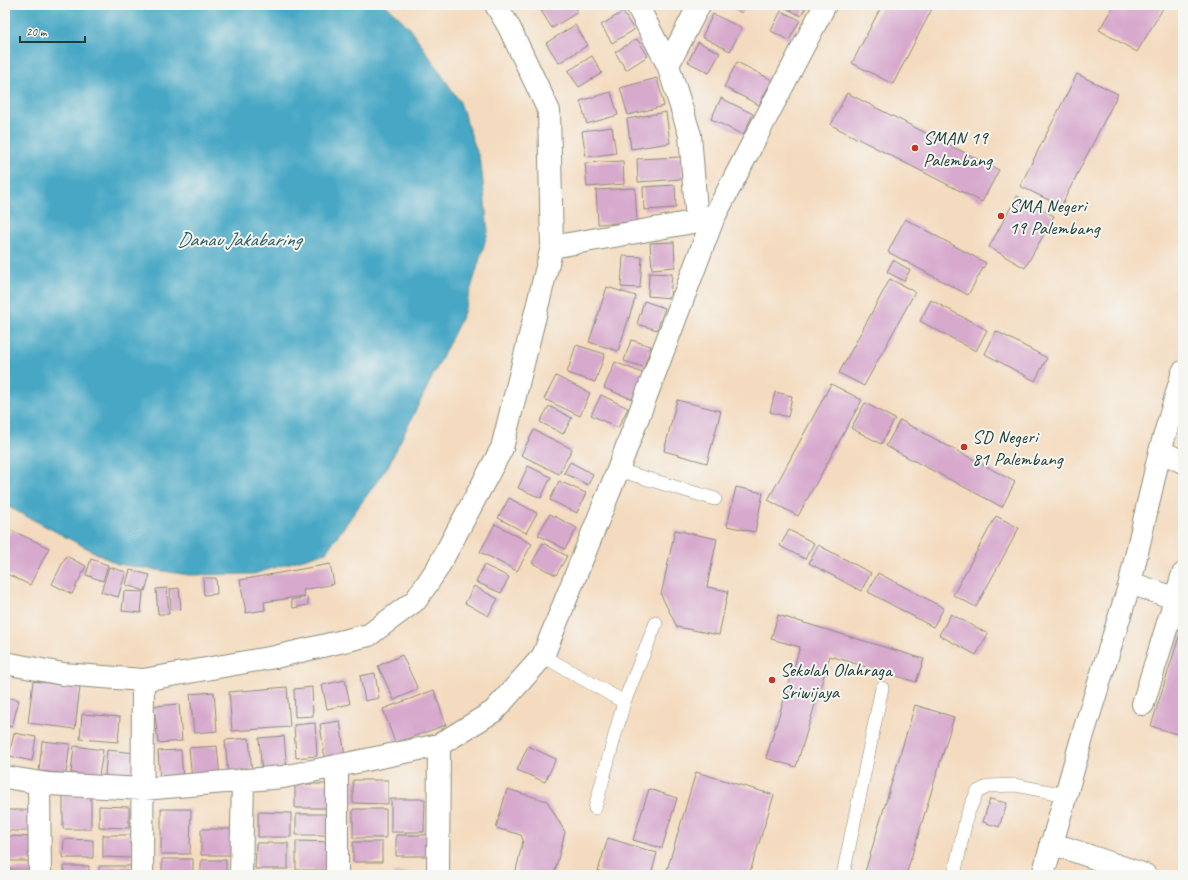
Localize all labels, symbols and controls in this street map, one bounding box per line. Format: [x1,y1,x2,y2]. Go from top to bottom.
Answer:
scale bar [20,18,85,44]
text: 20 m [26,24,48,40]
place label: SMAN 19 Palembang [923,126,993,172]
marker: SMAN 19 Palembang [910,143,920,153]
place label: SMA Negeri 19 Palembang [1009,194,1101,240]
marker: SMA Negeri 19 Palembang [996,211,1006,221]
water label: Danau Jakabaring [177,227,304,252]
place label: SD Negeri 81 Palembang [972,425,1064,471]
marker: SD Negeri 81 Palembang [959,442,969,452]
place label: Sekolah Olahraga Sriwijaya [780,658,894,704]
marker: Sekolah Olahraga Sriwijaya [767,675,777,685]

